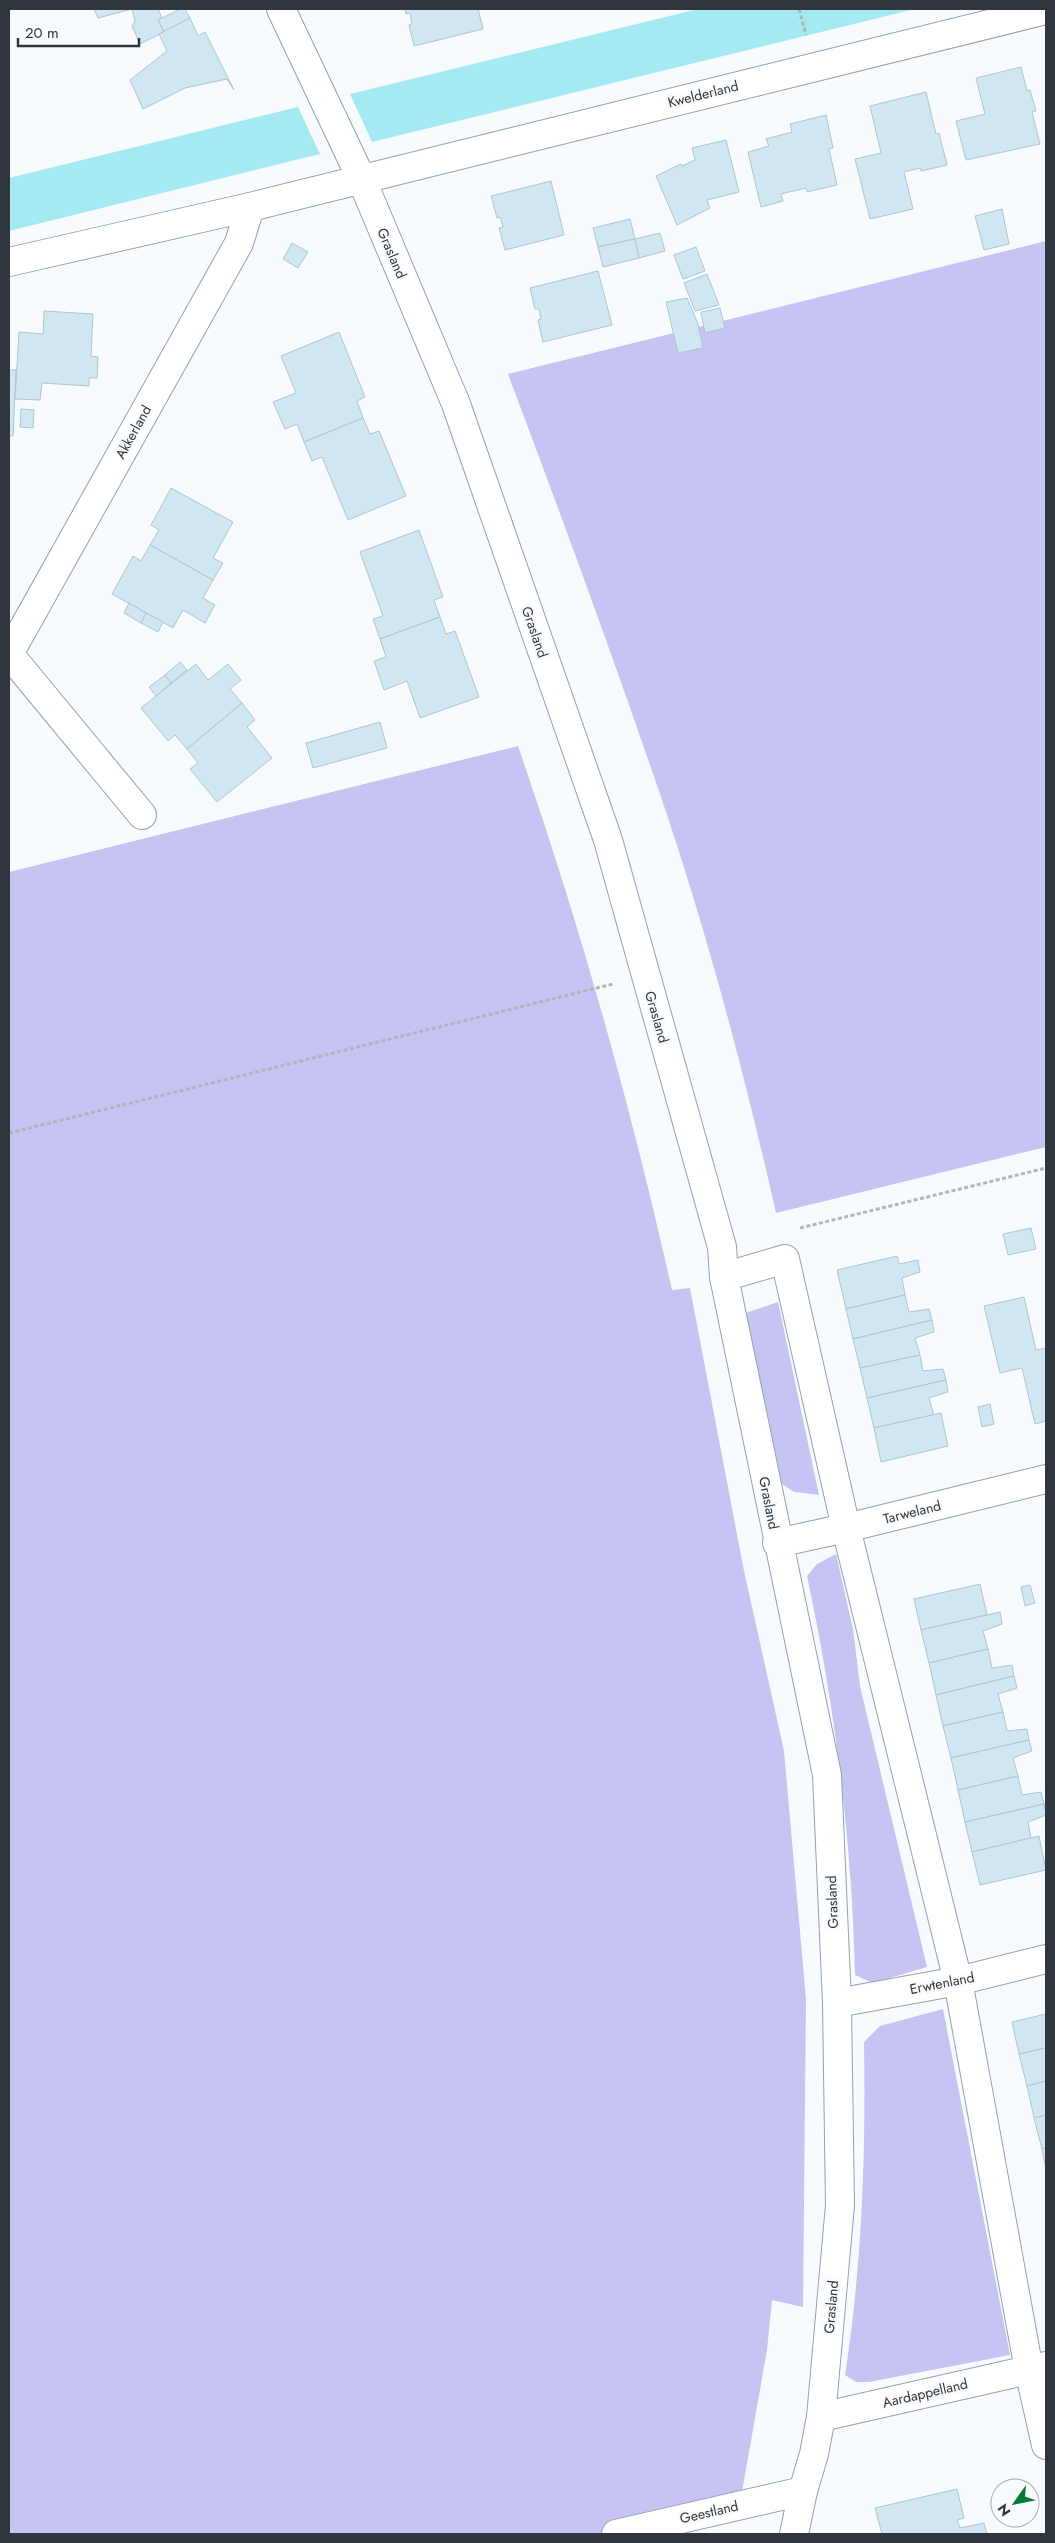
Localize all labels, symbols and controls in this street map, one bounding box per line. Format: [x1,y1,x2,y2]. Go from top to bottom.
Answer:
scale bar [18,15,139,47]
text: 20 m [25,22,59,44]
street label: Kwelderland [666,76,740,112]
street label: Grasland [372,225,412,281]
street label: Akkerland [110,402,156,462]
street label: Grasland [517,604,553,660]
street label: Grasland [640,989,674,1045]
street label: Grasland [754,1475,784,1531]
street label: Tarweland [881,1495,943,1529]
street label: Grasland [821,1875,843,1929]
street label: Erwtenland [908,1967,976,1999]
street label: Grasland [819,2280,843,2334]
street label: Aardappelland [880,2373,970,2413]
north arrow [990,2478,1040,2528]
street label: Geestland [678,2496,740,2528]
text: N [993,2500,1016,2520]

